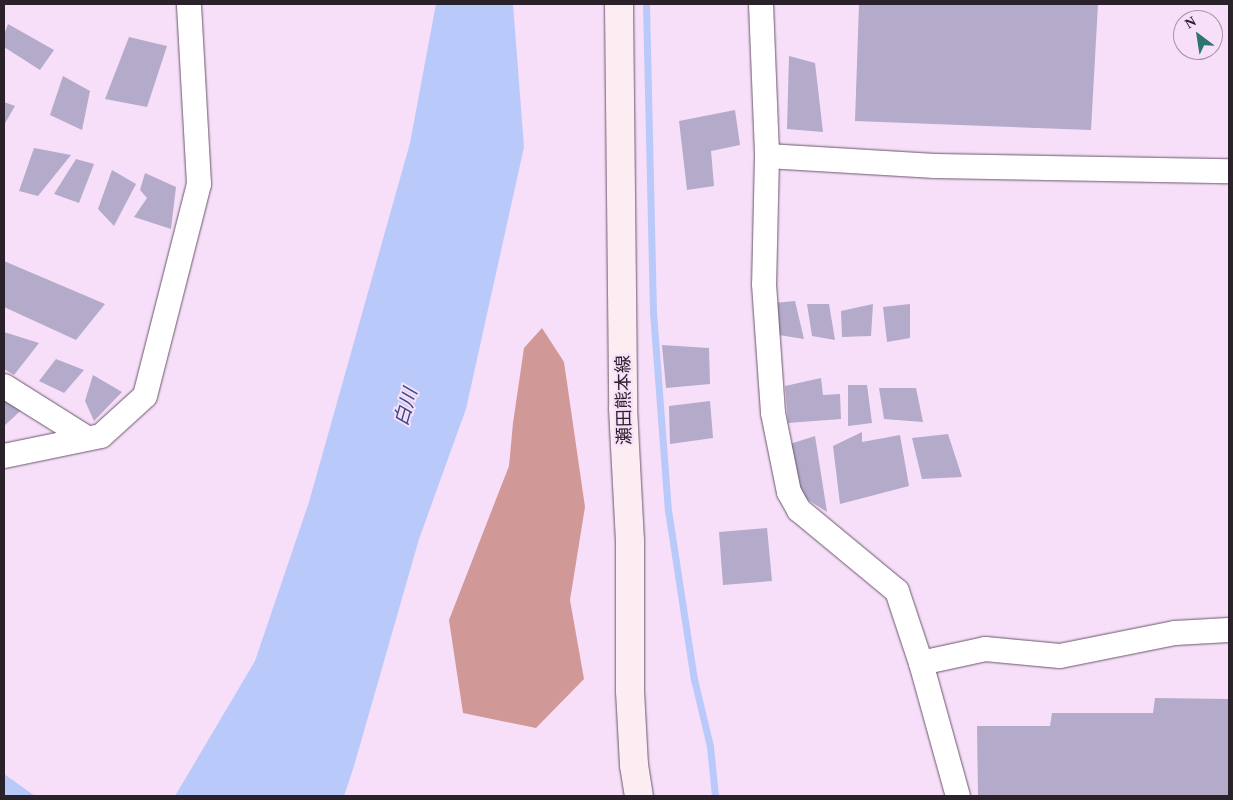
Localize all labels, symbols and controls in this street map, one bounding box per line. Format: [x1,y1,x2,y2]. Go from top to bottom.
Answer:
north arrow [1173,10,1223,60]
text: N [1182,14,1199,32]
street label: 瀬田熊本線 [612,355,636,445]
water label: 白川 [390,386,422,428]

